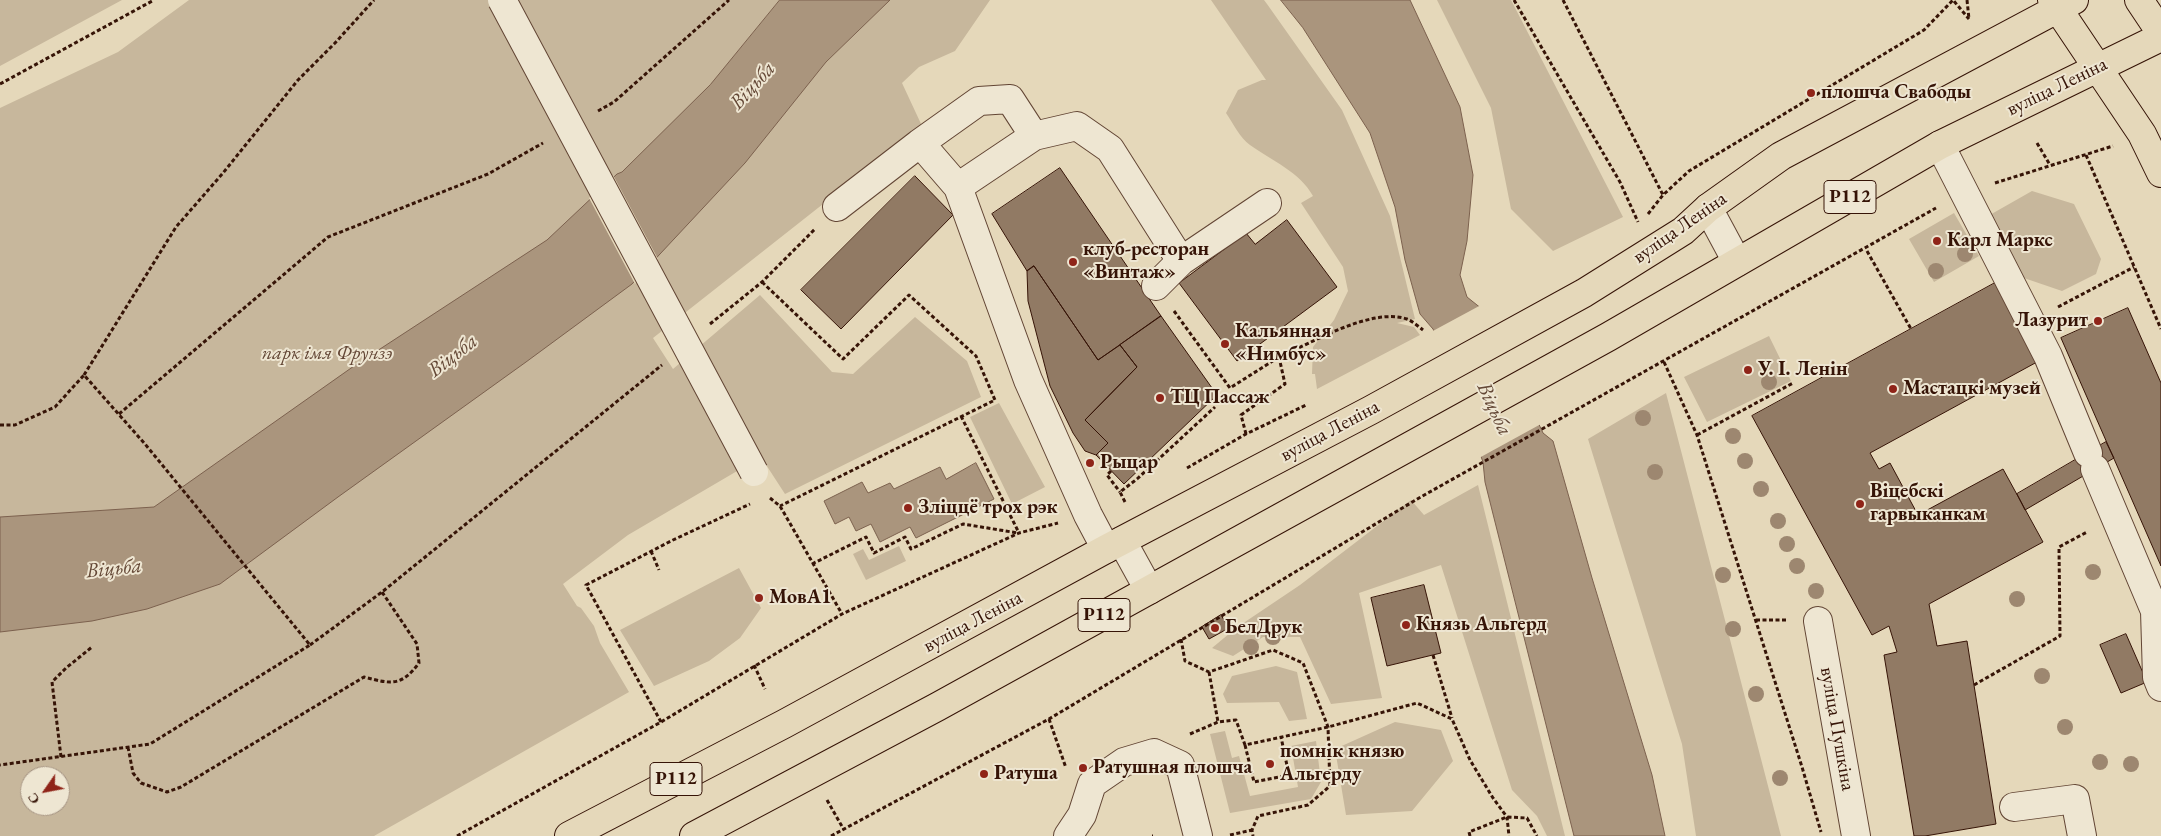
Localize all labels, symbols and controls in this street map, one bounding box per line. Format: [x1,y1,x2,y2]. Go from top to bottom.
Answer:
street label: вуліца Леніна [2003,52,2111,122]
water label: Віцьба [725,57,781,115]
place label: плошча Свабоды [1821,81,1971,105]
marker: плошча Свабоды [1805,87,1817,99]
road number: Р112 [1824,180,1876,213]
street label: вуліца Леніна [1628,187,1732,269]
place label: Карл Маркс [1947,229,2053,253]
marker: Карл Маркс [1931,235,1943,247]
place label: клуб-ресторан «Винтаж» [1083,238,1209,285]
marker: клуб-ресторан «Винтаж» [1067,256,1079,268]
place label: Лазурит [2015,309,2088,333]
marker: Лазурит [2092,315,2104,327]
place label: Кальянная «Нимбус» [1235,320,1332,367]
water label: Віцьба [423,329,483,383]
marker: Кальянная «Нимбус» [1219,338,1231,350]
park label: парк імя Фрунзэ [262,342,392,366]
place label: У. І. Ленін [1758,358,1847,382]
marker: У. І. Ленін [1742,364,1754,376]
place label: Мастацкі музей [1903,377,2041,401]
water label: Віцьба [1471,378,1517,440]
marker: Мастацкі музей [1887,383,1899,395]
place label: ТЦ Пассаж [1170,386,1270,410]
marker: ТЦ Пассаж [1154,392,1166,404]
street label: вуліца Леніна [1276,395,1384,467]
place label: Рыцар [1100,451,1158,475]
marker: Рыцар [1084,457,1096,469]
place label: Віцебскі гарвыканкам [1870,480,1986,527]
place label: Зліццё трох рэк [918,496,1057,520]
marker: Віцебскі гарвыканкам [1854,498,1866,510]
marker: Зліццё трох рэк [902,502,914,514]
water label: Віцьба [85,554,143,584]
place label: МовА1 [769,586,832,610]
street label: вуліца Леніна [919,586,1027,658]
marker: МовА1 [753,592,765,604]
road number: Р112 [1078,598,1130,632]
place label: Князь Альгерд [1416,613,1547,637]
place label: БелДрук [1225,616,1302,640]
marker: Князь Альгерд [1400,619,1412,631]
marker: БелДрук [1209,622,1221,634]
street label: вуліца Пушкіна [1814,665,1860,793]
place label: помнік князю Альгерду [1280,740,1404,787]
place label: Ратушная плошча [1093,756,1252,780]
marker: помнік князю Альгерду [1264,758,1276,770]
road number: Р112 [650,762,702,796]
place label: Ратуша [994,762,1058,786]
marker: Ратушная плошча [1077,762,1089,774]
north arrow [20,766,70,816]
marker: Ратуша [978,768,990,780]
text: С [23,790,44,808]

